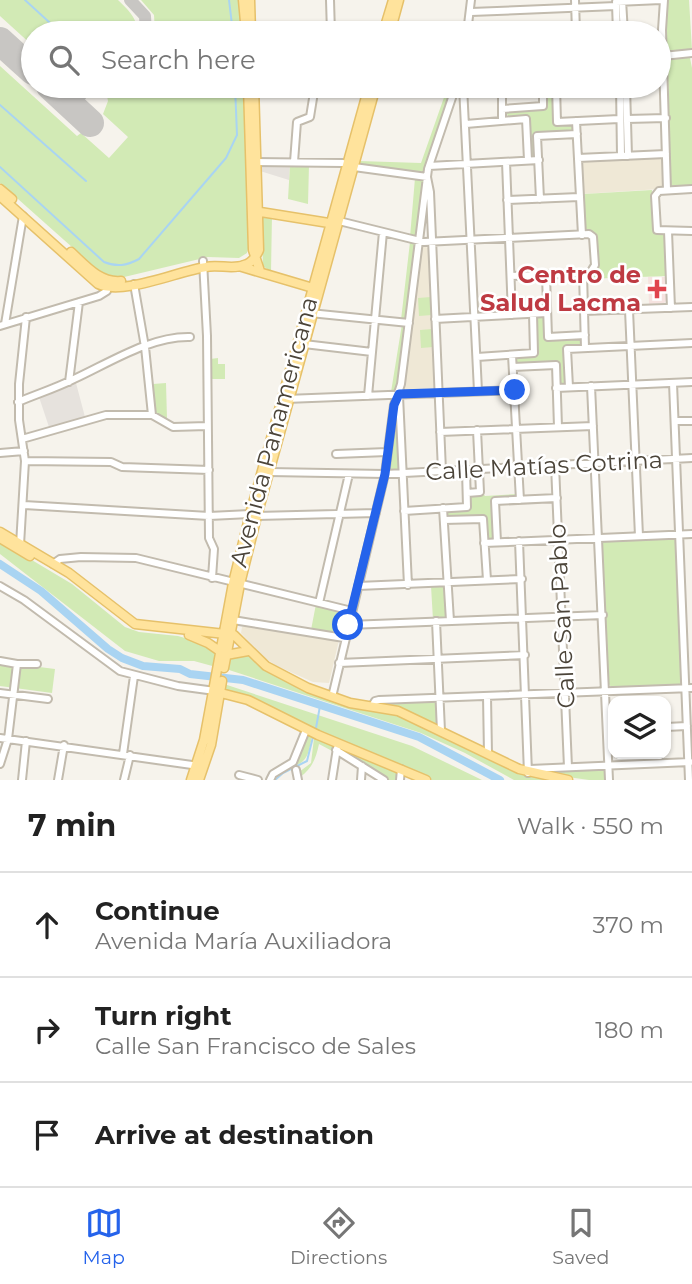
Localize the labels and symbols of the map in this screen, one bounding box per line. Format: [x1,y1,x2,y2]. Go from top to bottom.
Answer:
place label: Centro de Salud Lacma [480,260,641,317]
marker: Centro de Salud Lacma [647,279,667,299]
street label: Avenida Panamericana [223,294,324,570]
route end [499,374,530,405]
street label: Calle Matías Cotrina [425,445,663,486]
street label: Calle San Pablo [542,523,581,709]
route start [332,609,363,640]

